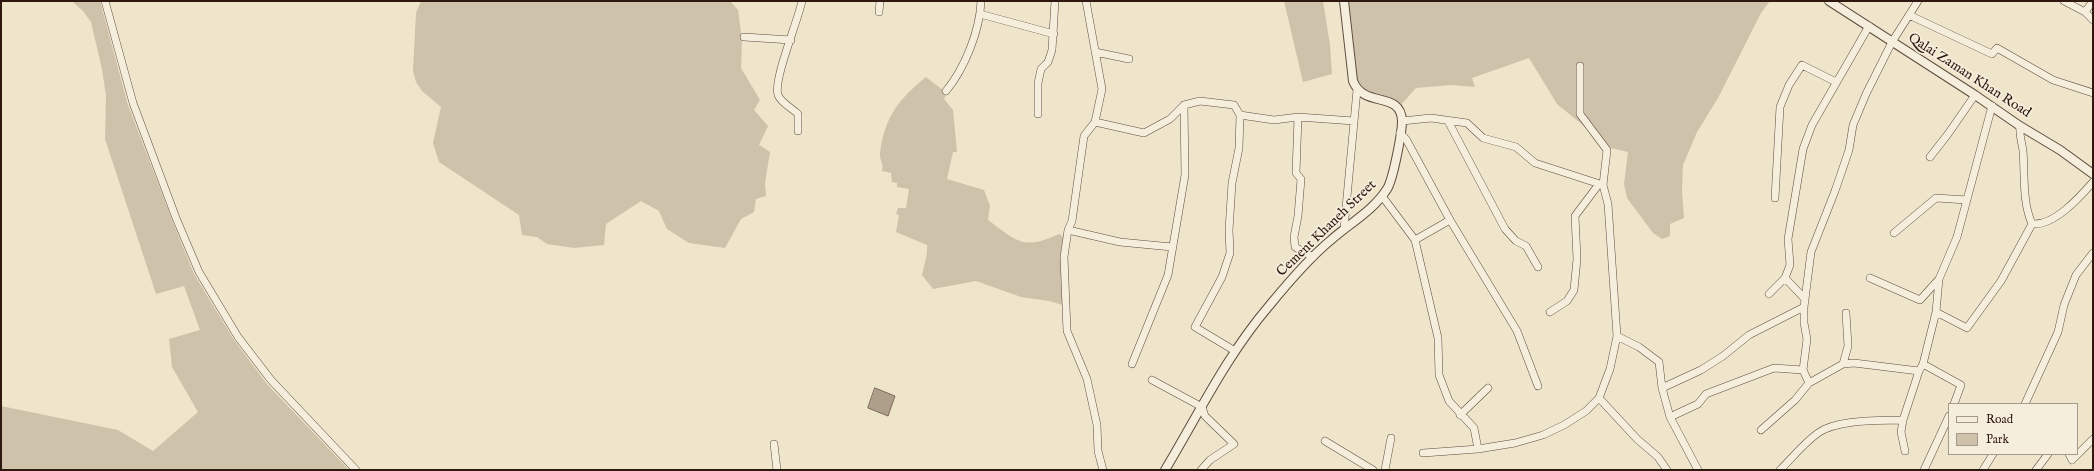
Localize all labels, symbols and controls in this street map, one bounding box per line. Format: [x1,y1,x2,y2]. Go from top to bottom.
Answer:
street label: Qalai Zaman Khan Road [1904,30,2034,122]
street label: Cement Khaneh Street [1274,177,1380,281]
legend [1948,403,2078,455]
text: Road [1986,412,2013,427]
text: Park [1986,432,2009,447]

